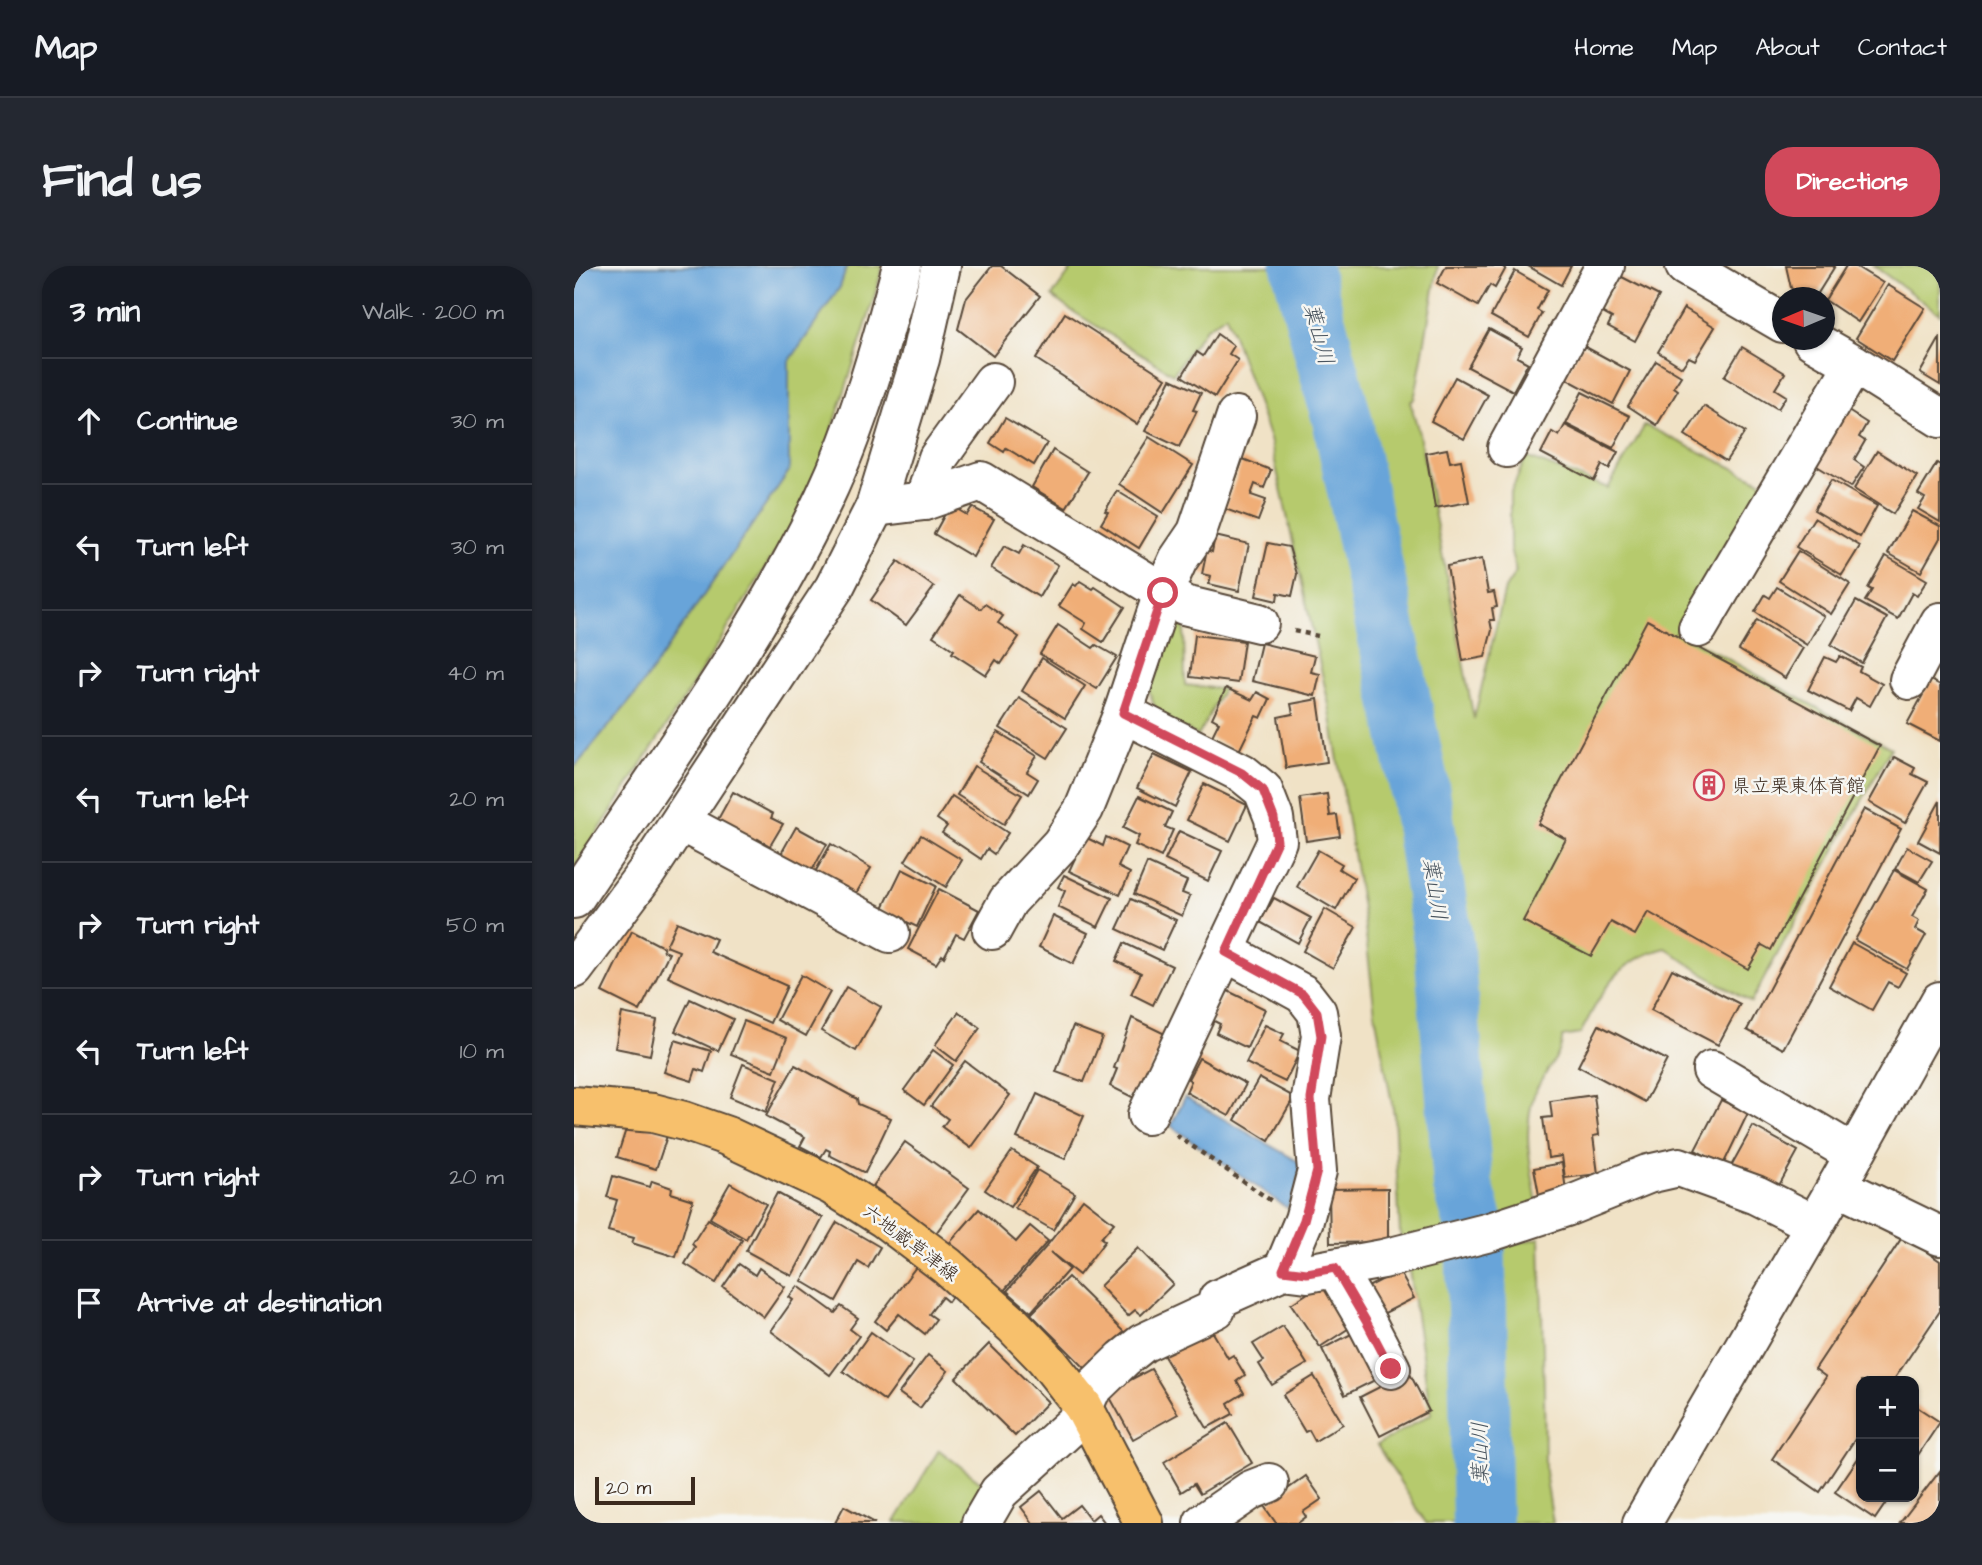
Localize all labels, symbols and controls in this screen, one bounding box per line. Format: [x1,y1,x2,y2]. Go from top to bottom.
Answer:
text: Map [35,25,97,71]
text: Home [1574,31,1634,65]
text: Map [1672,31,1717,65]
text: About [1755,31,1820,65]
text: Contact [1858,31,1947,65]
button: Directions [1765,147,1940,217]
text: Find us [42,148,202,216]
north arrow [1772,287,1835,350]
text: 3 min [70,291,140,333]
text: Walk · 200 m [362,296,504,328]
water label: 葉山川 [1296,300,1341,368]
icon: ahead [70,402,108,440]
text: Continue [137,403,238,439]
text: 30 m [451,405,504,437]
icon: left [70,528,108,566]
text: Turn left [137,529,248,565]
text: 30 m [451,531,504,563]
route start [1147,577,1178,608]
icon: right [70,654,108,692]
text: Turn right [137,655,259,691]
text: 40 m [447,657,504,689]
building icon: 県立栗東体育館 [1692,768,1726,802]
place label: 県立栗東体育館 [1732,773,1865,800]
icon: left [70,780,108,818]
text: Turn left [137,781,248,817]
text: 20 m [449,783,504,815]
water label: 葉山川 [1415,856,1454,922]
icon: right [70,906,108,944]
text: Turn right [137,907,259,943]
text: 50 m [446,909,504,941]
icon: left [70,1032,108,1070]
text: Turn left [137,1033,248,1069]
text: 10 m [459,1035,504,1067]
icon: right [70,1158,108,1196]
text: Turn right [137,1159,259,1195]
text: 20 m [449,1161,504,1193]
street label: 六地蔵草津線 [856,1198,964,1288]
icon: arrive [70,1284,108,1322]
text: Arrive at destination [137,1285,382,1321]
route end [1375,1353,1406,1384]
map controls [1856,1376,1919,1502]
button: + [1856,1376,1919,1439]
water label: 葉山川 [1465,1421,1496,1485]
button: − [1856,1439,1919,1502]
scale bar [595,1474,695,1506]
text: 20 m [606,1475,651,1502]

